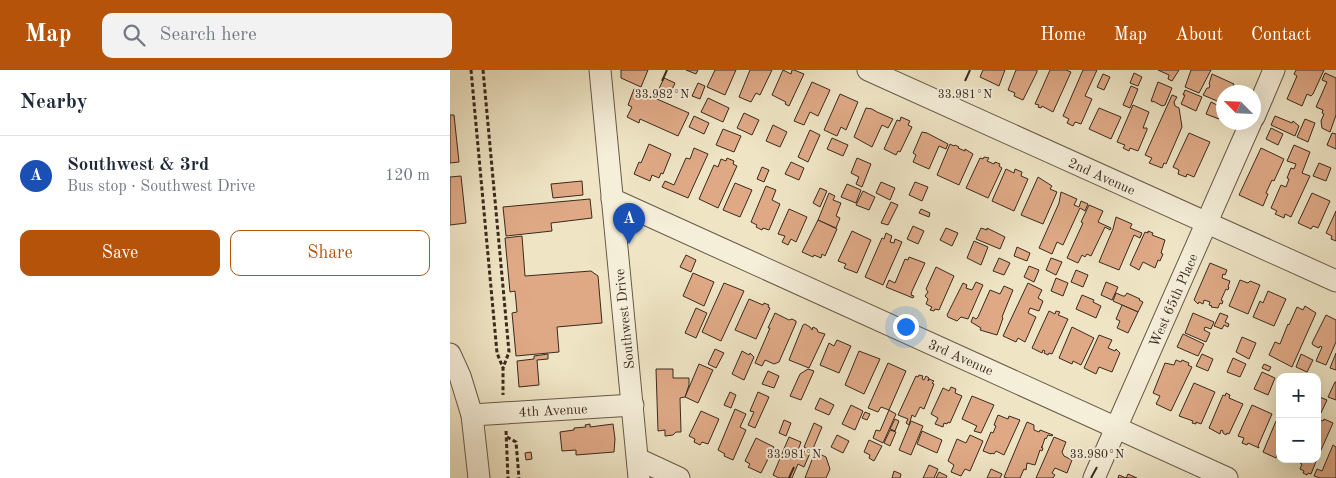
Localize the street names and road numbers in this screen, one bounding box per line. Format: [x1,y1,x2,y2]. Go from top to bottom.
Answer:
street label: 2nd Avenue [1066,156,1137,198]
street label: West 65th Place [1147,252,1201,349]
street label: Southwest Drive [613,268,637,370]
street label: 3rd Avenue [926,337,995,378]
street label: 4th Avenue [518,402,588,420]

